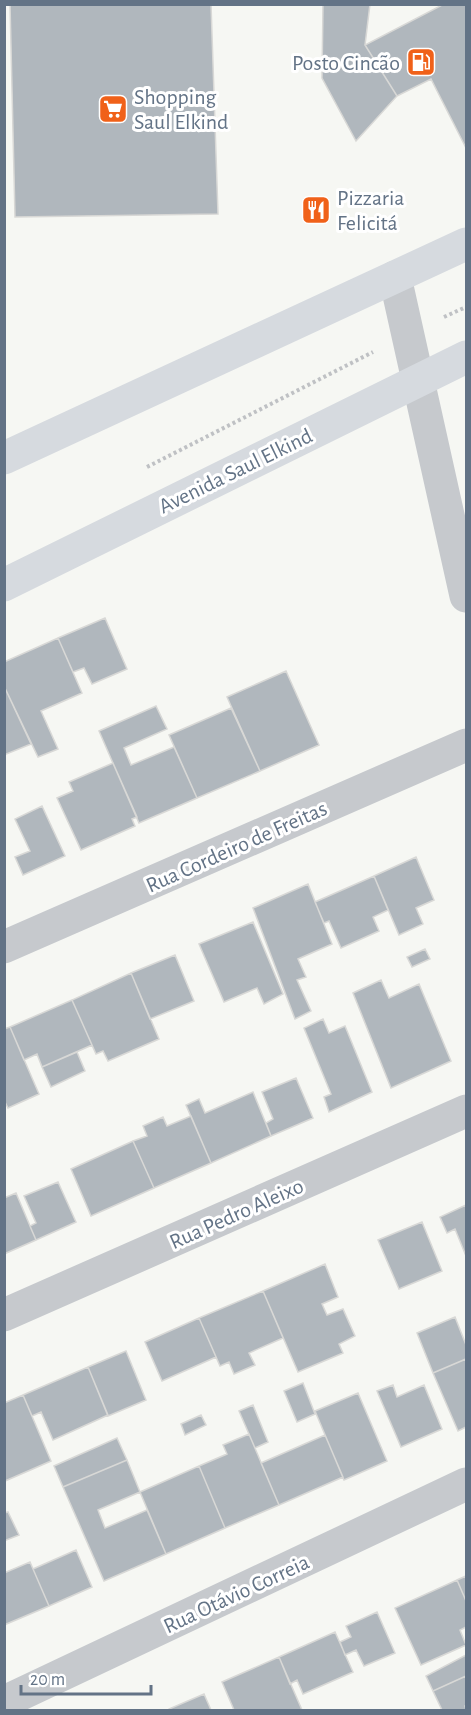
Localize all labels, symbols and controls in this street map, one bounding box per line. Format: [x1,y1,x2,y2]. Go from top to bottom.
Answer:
fuel station icon: Posto Cincão [405,46,437,78]
place label: Posto Cincão [292,52,400,74]
place label: Shopping Saul Elkind [134,86,229,133]
supermarket icon: Shopping Saul Elkind [97,93,129,125]
place label: Pizzaria Felicitá [337,187,404,234]
restaurant icon: Pizzaria Felicitá [300,194,332,226]
street label: Avenida Saul Elkind [155,424,316,518]
street label: Rua Cordeiro de Freitas [143,797,330,897]
street label: Rua Pedro Aleixo [166,1175,307,1253]
street label: Rua Otávio Correia [160,1551,313,1637]
scale bar [21,1658,152,1696]
text: 20 m [30,1671,65,1689]

